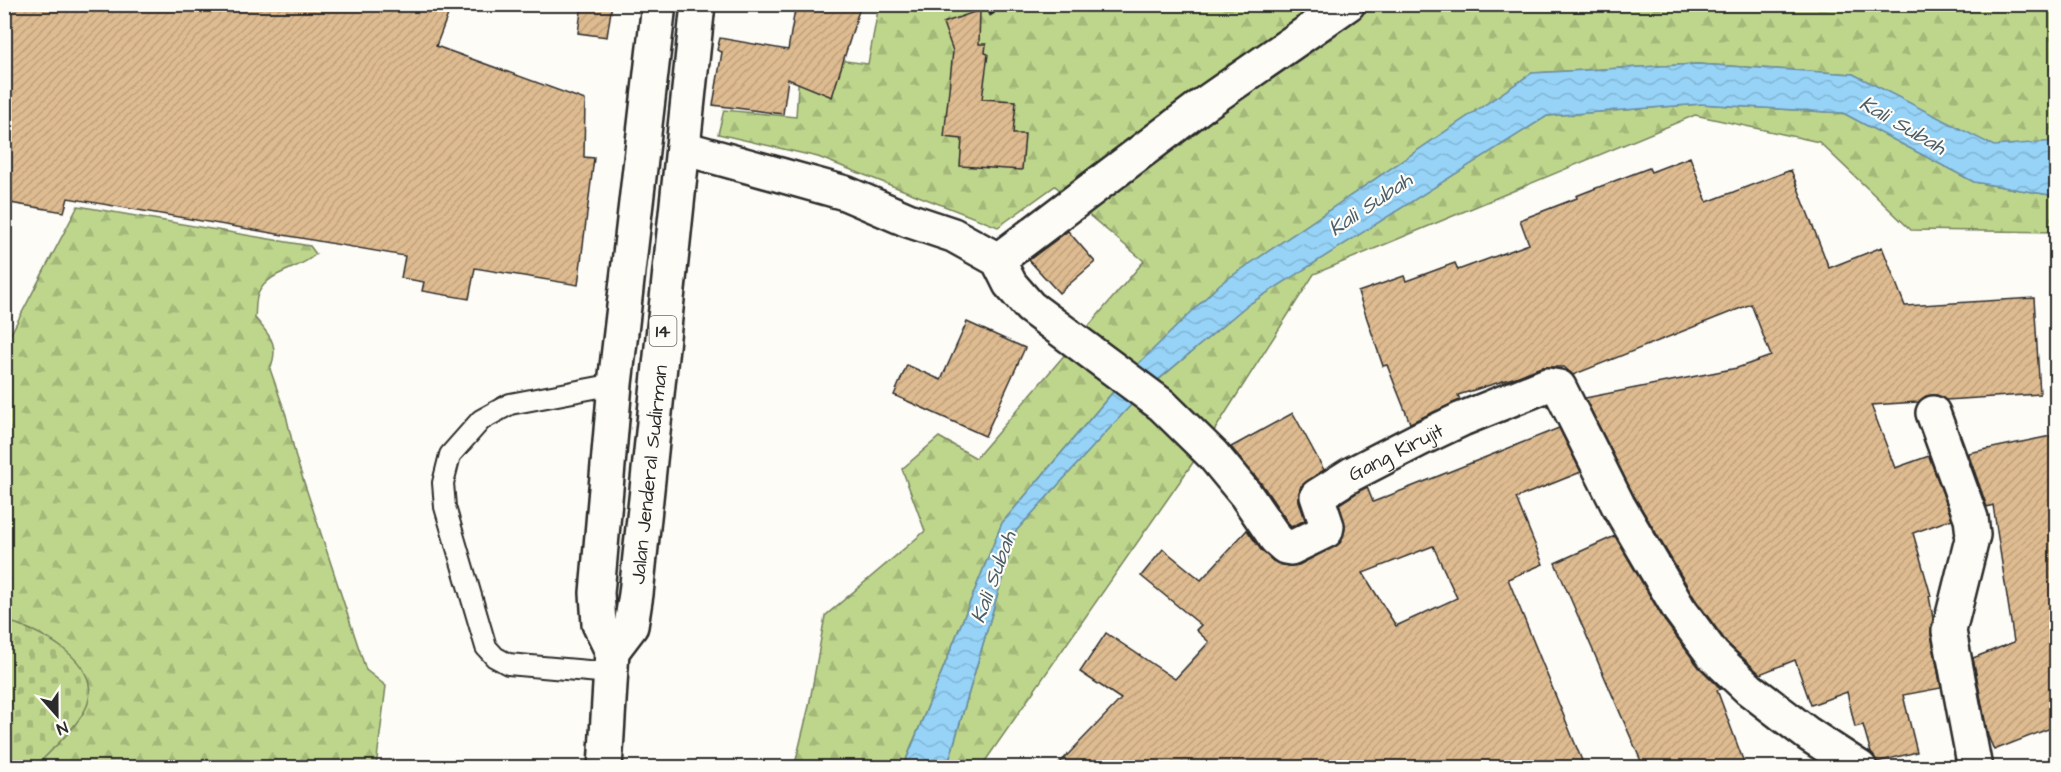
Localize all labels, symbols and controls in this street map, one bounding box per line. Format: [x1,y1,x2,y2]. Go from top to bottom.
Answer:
water label: Kali Subah [1854,89,1953,163]
water label: Kali Subah [1323,165,1419,243]
road number: 14 [650,316,676,346]
street label: Jalan Jenderal Sudirman [624,364,675,586]
street label: Gang Kirujit [1344,417,1448,489]
water label: Kali Subah [964,526,1024,627]
north arrow [27,685,87,745]
text: N [53,716,71,740]

